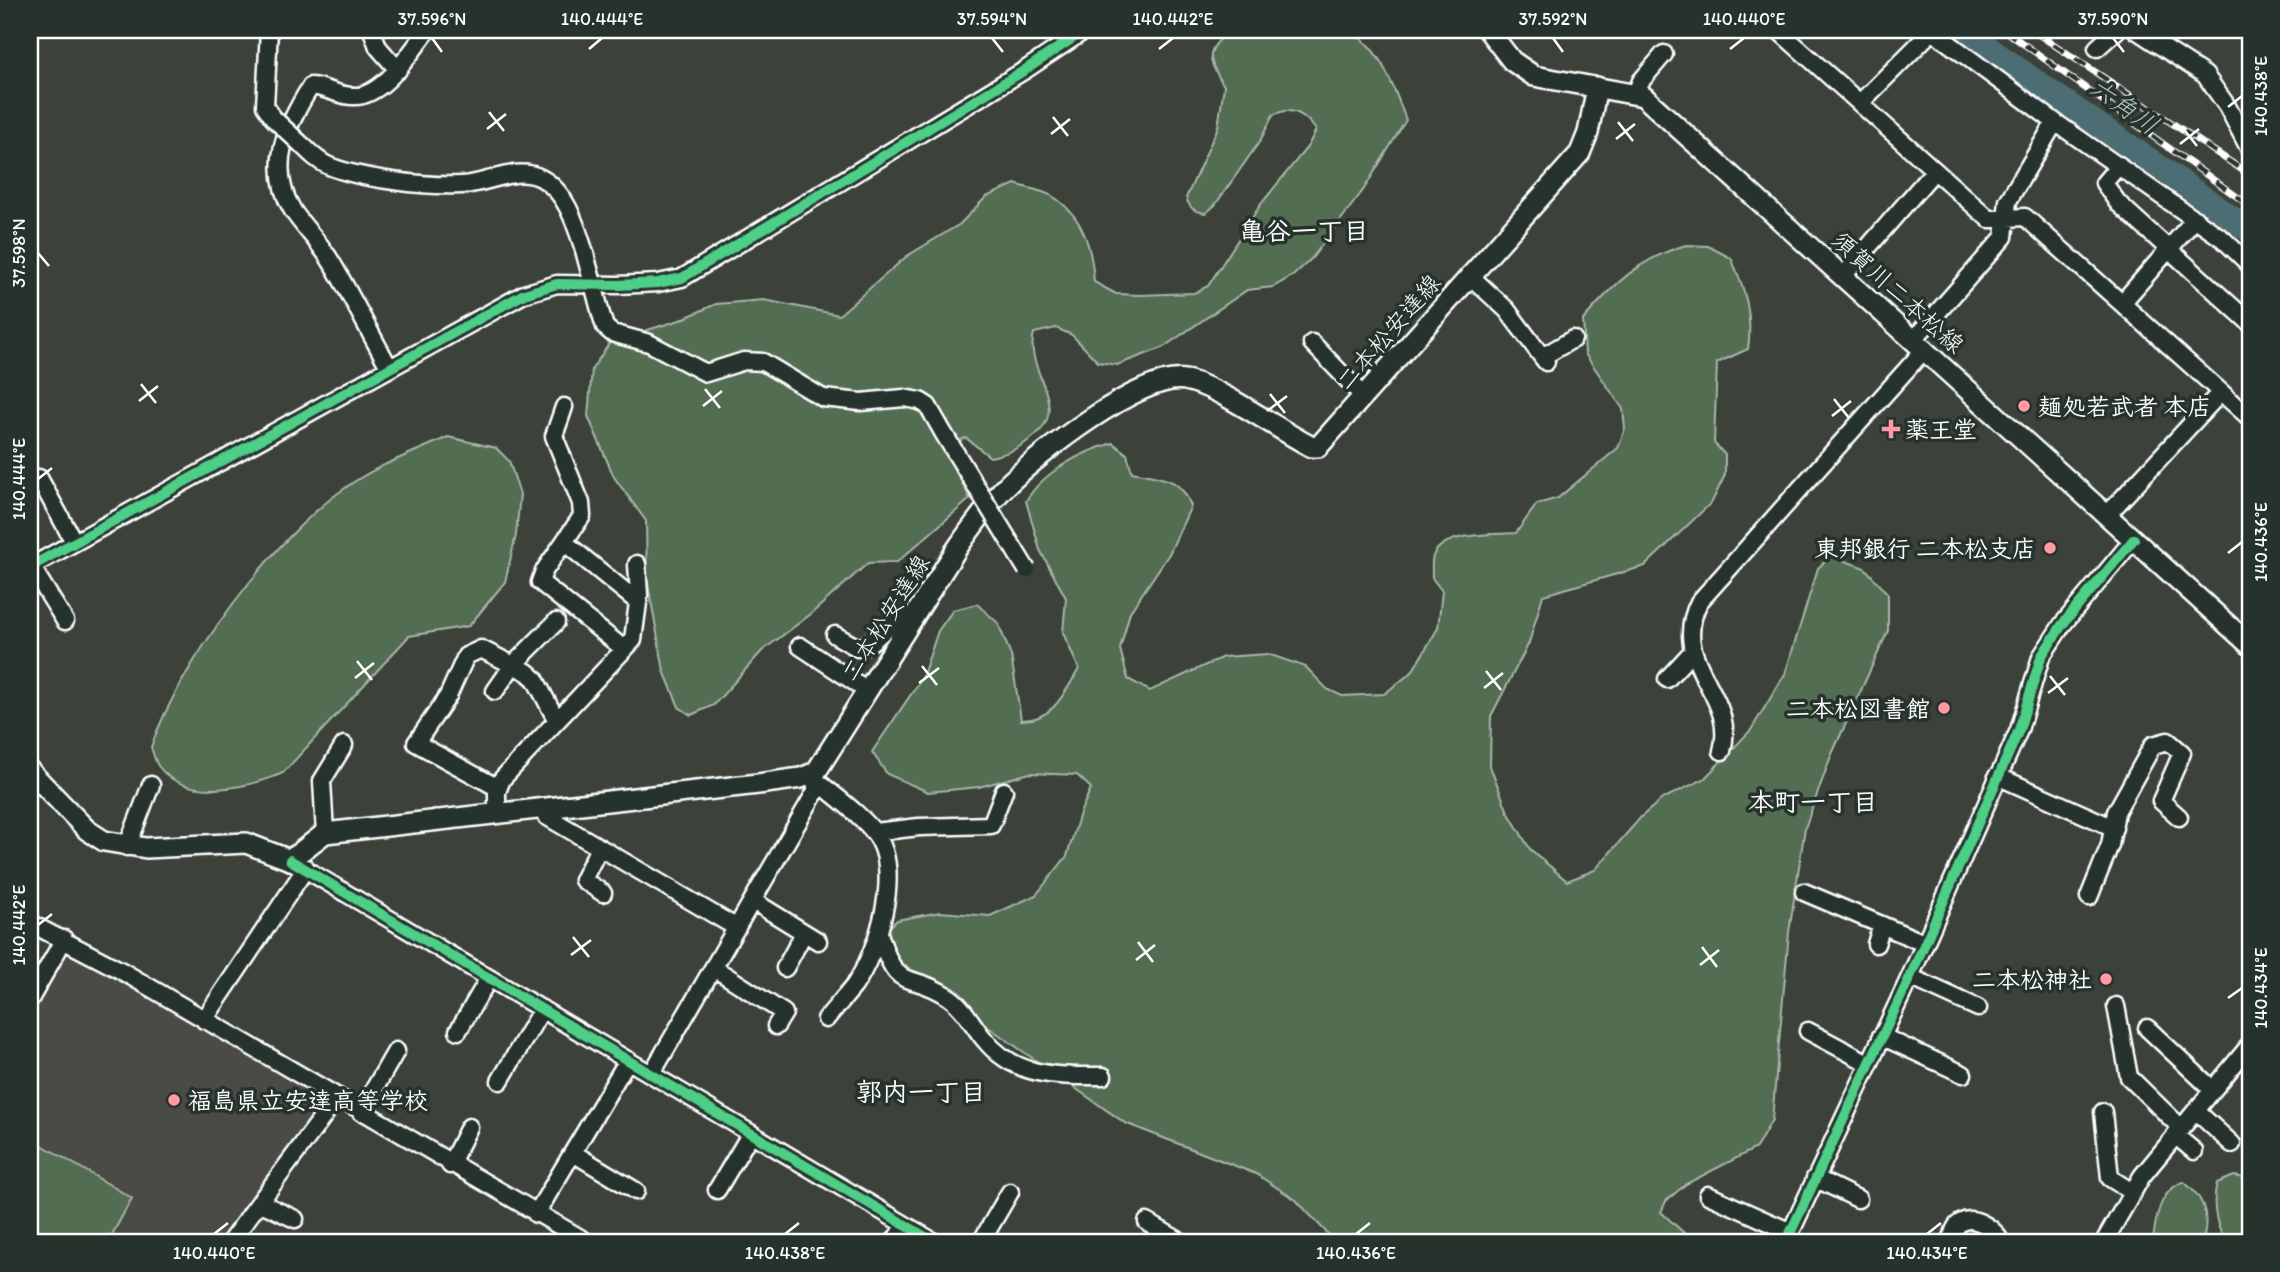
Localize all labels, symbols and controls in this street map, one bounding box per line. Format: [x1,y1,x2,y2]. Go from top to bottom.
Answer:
text: 37.596°N [397,8,467,30]
text: 140.444°E [561,8,643,30]
text: 37.594°N [957,8,1027,30]
text: 140.442°E [1132,8,1214,30]
text: 37.592°N [1519,8,1587,30]
text: 140.440°E [1703,8,1785,30]
text: 37.590°N [2078,8,2148,30]
text: 140.438°E [2250,56,2272,136]
water label: 六角川 [2083,71,2165,141]
district label: 亀谷一丁目 [1239,215,1369,247]
text: 37.598°N [8,218,30,288]
street label: 須賀川二本松線 [1826,225,1970,359]
street label: 二本松安達線 [1330,268,1446,396]
place label: 麺処若武者 本店 [2038,392,2211,421]
marker: 麺処若武者 本店 [2016,398,2032,414]
place label: 薬王堂 [1905,415,1977,444]
marker: 薬王堂 [1883,421,1899,437]
text: 140.444°E [8,438,30,520]
text: 140.436°E [2250,502,2272,582]
place label: 東邦銀行 二本松支店 [1815,534,2036,563]
marker: 東邦銀行 二本松支店 [2042,540,2058,556]
street label: 二本松安達線 [835,549,935,687]
place label: 二本松図書館 [1786,694,1930,723]
marker: 二本松図書館 [1936,700,1952,716]
district label: 本町一丁目 [1748,786,1878,818]
text: 140.442°E [8,884,30,966]
text: 140.434°E [2250,947,2272,1029]
place label: 二本松神社 [1972,965,2092,994]
marker: 二本松神社 [2098,971,2114,987]
district label: 郭内一丁目 [856,1076,986,1108]
place label: 福島県立安達高等学校 [188,1086,428,1115]
marker: 福島県立安達高等学校 [166,1092,182,1108]
text: 140.440°E [173,1242,255,1264]
text: 140.438°E [745,1242,825,1264]
text: 140.436°E [1316,1242,1396,1264]
text: 140.434°E [1886,1242,1968,1264]

